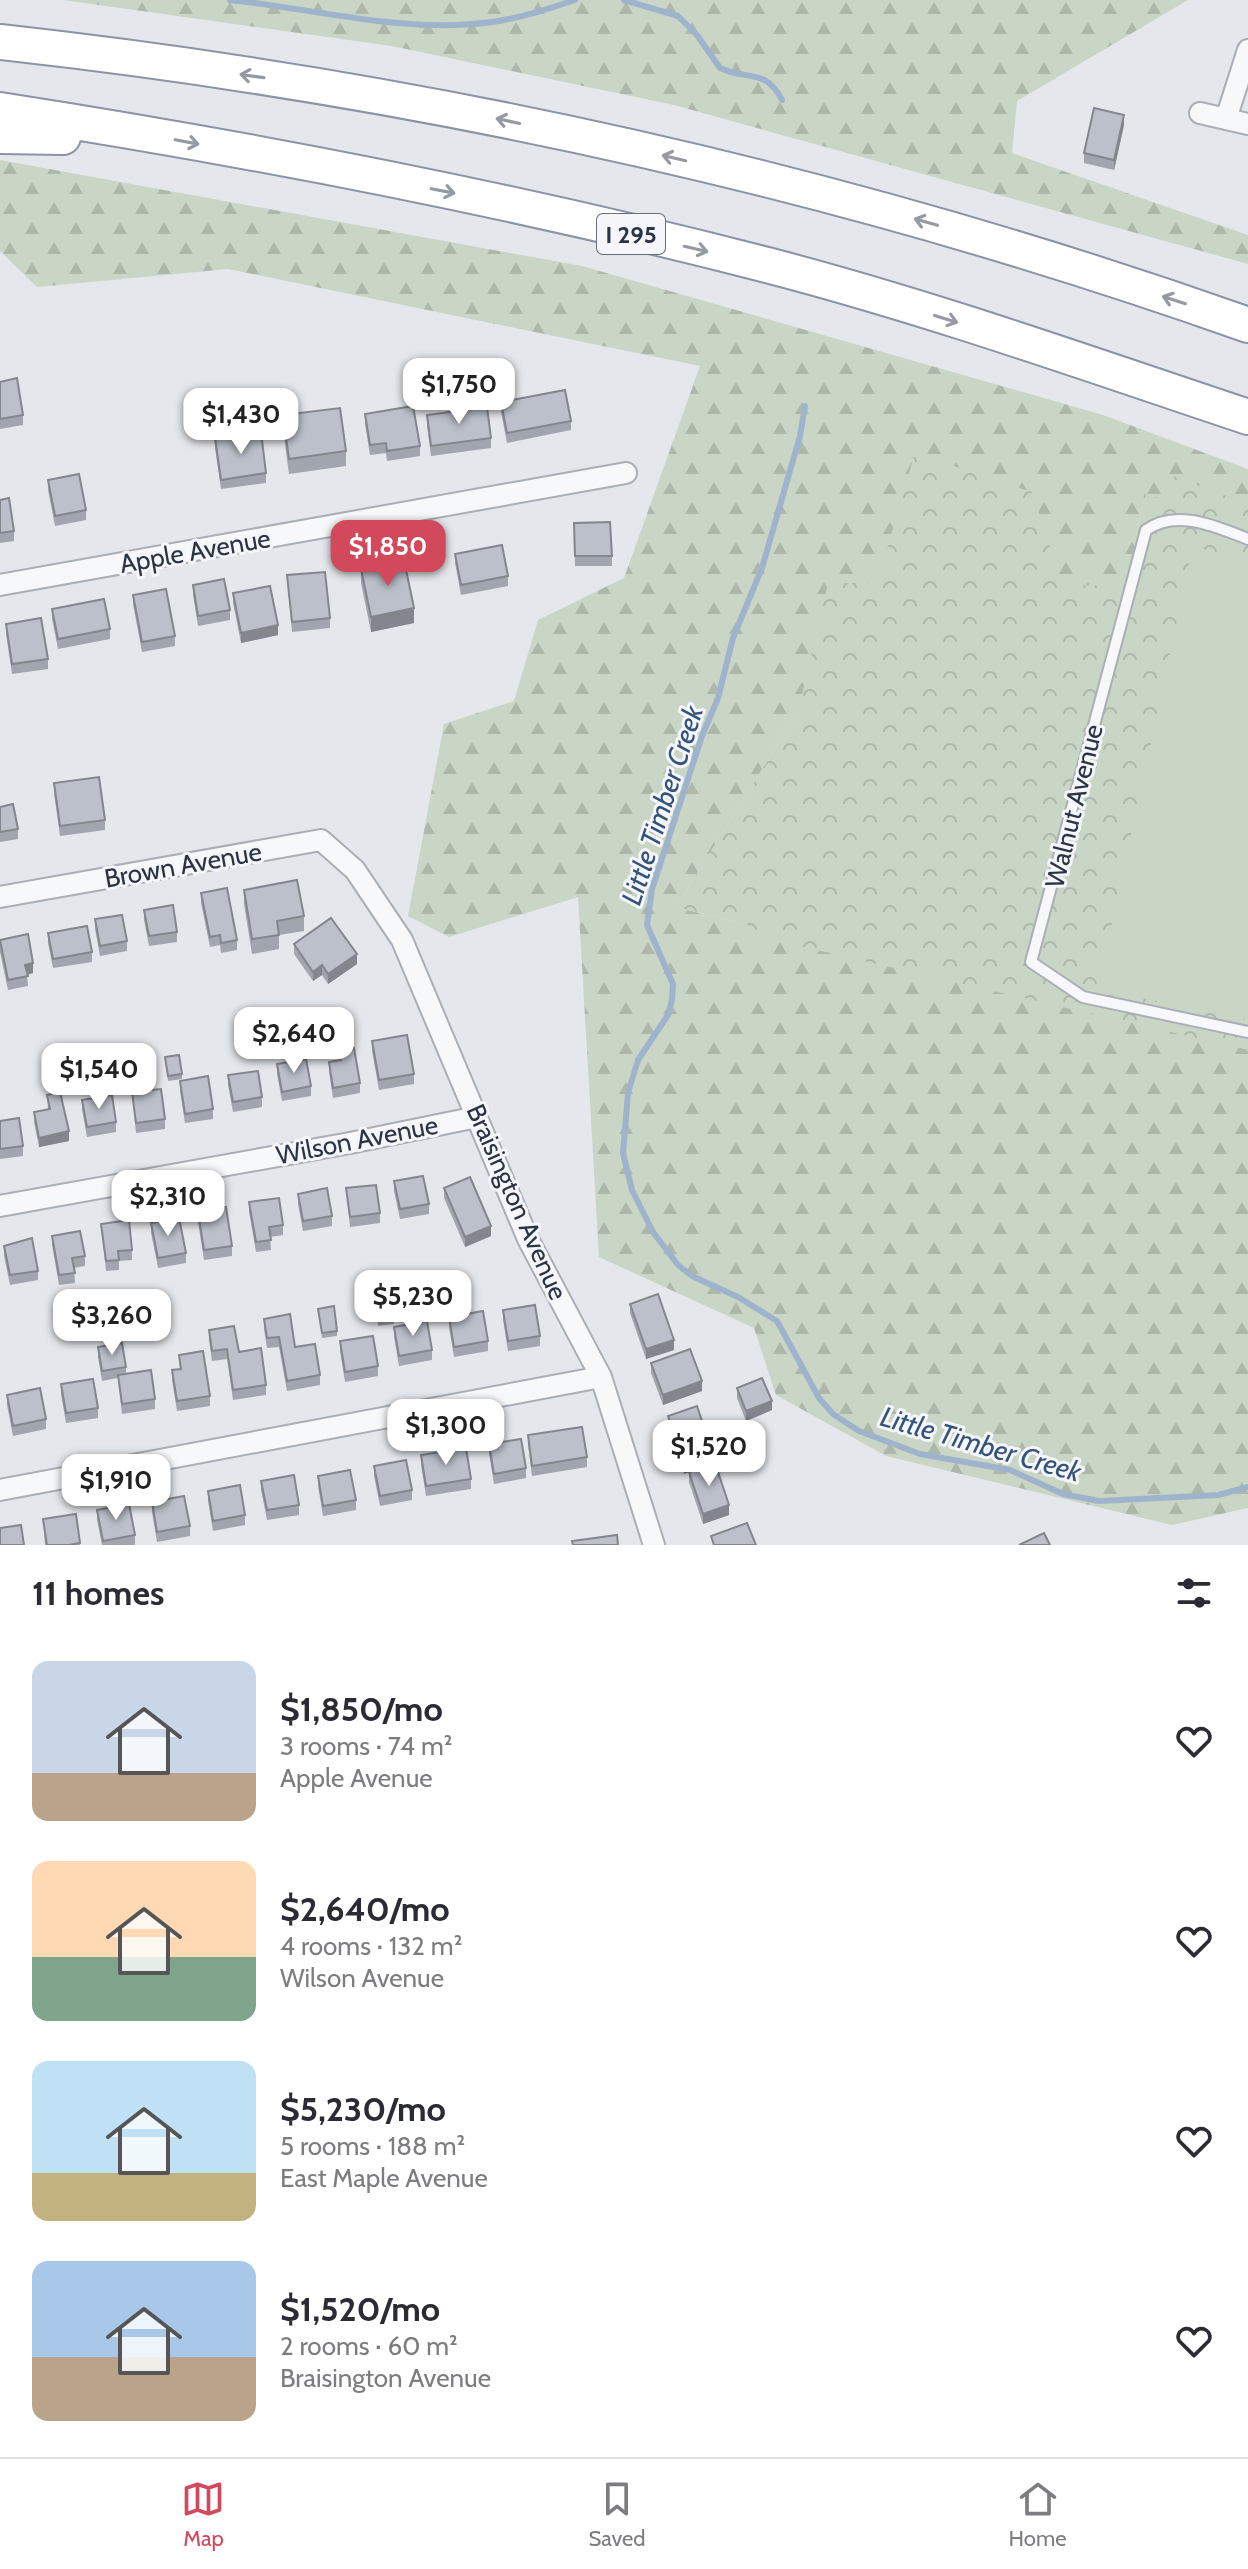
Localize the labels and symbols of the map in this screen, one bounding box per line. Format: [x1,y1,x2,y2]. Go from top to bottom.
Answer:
one-way arrow [240,68,265,83]
one-way arrow [496,113,521,128]
one-way arrow [174,135,200,150]
one-way arrow [662,150,688,165]
one-way arrow [429,184,455,199]
road number: I 295 [597,214,665,254]
one-way arrow [914,214,940,229]
one-way arrow [683,242,708,257]
one-way arrow [1162,292,1188,307]
one-way arrow [933,312,959,327]
pin: $1,750 [394,358,524,426]
pin: $1,430 [176,388,306,456]
pin: $1,850 [323,520,453,588]
street label: Apple Avenue [117,522,273,580]
water label: Little Timber Creek [614,700,710,909]
street label: Walnut Avenue [1038,721,1110,891]
street label: Brown Avenue [102,835,264,895]
pin: $2,640 [229,1007,359,1075]
pin: $1,540 [34,1043,164,1111]
street label: Braisington Avenue [459,1099,575,1305]
street label: Wilson Avenue [273,1109,441,1171]
pin: $2,310 [103,1170,233,1238]
pin: $5,230 [348,1270,478,1338]
pin: $3,260 [47,1289,177,1357]
pin: $1,300 [381,1399,511,1467]
water label: Little Timber Creek [877,1399,1086,1489]
pin: $1,520 [644,1420,774,1488]
pin: $1,910 [51,1454,181,1522]

